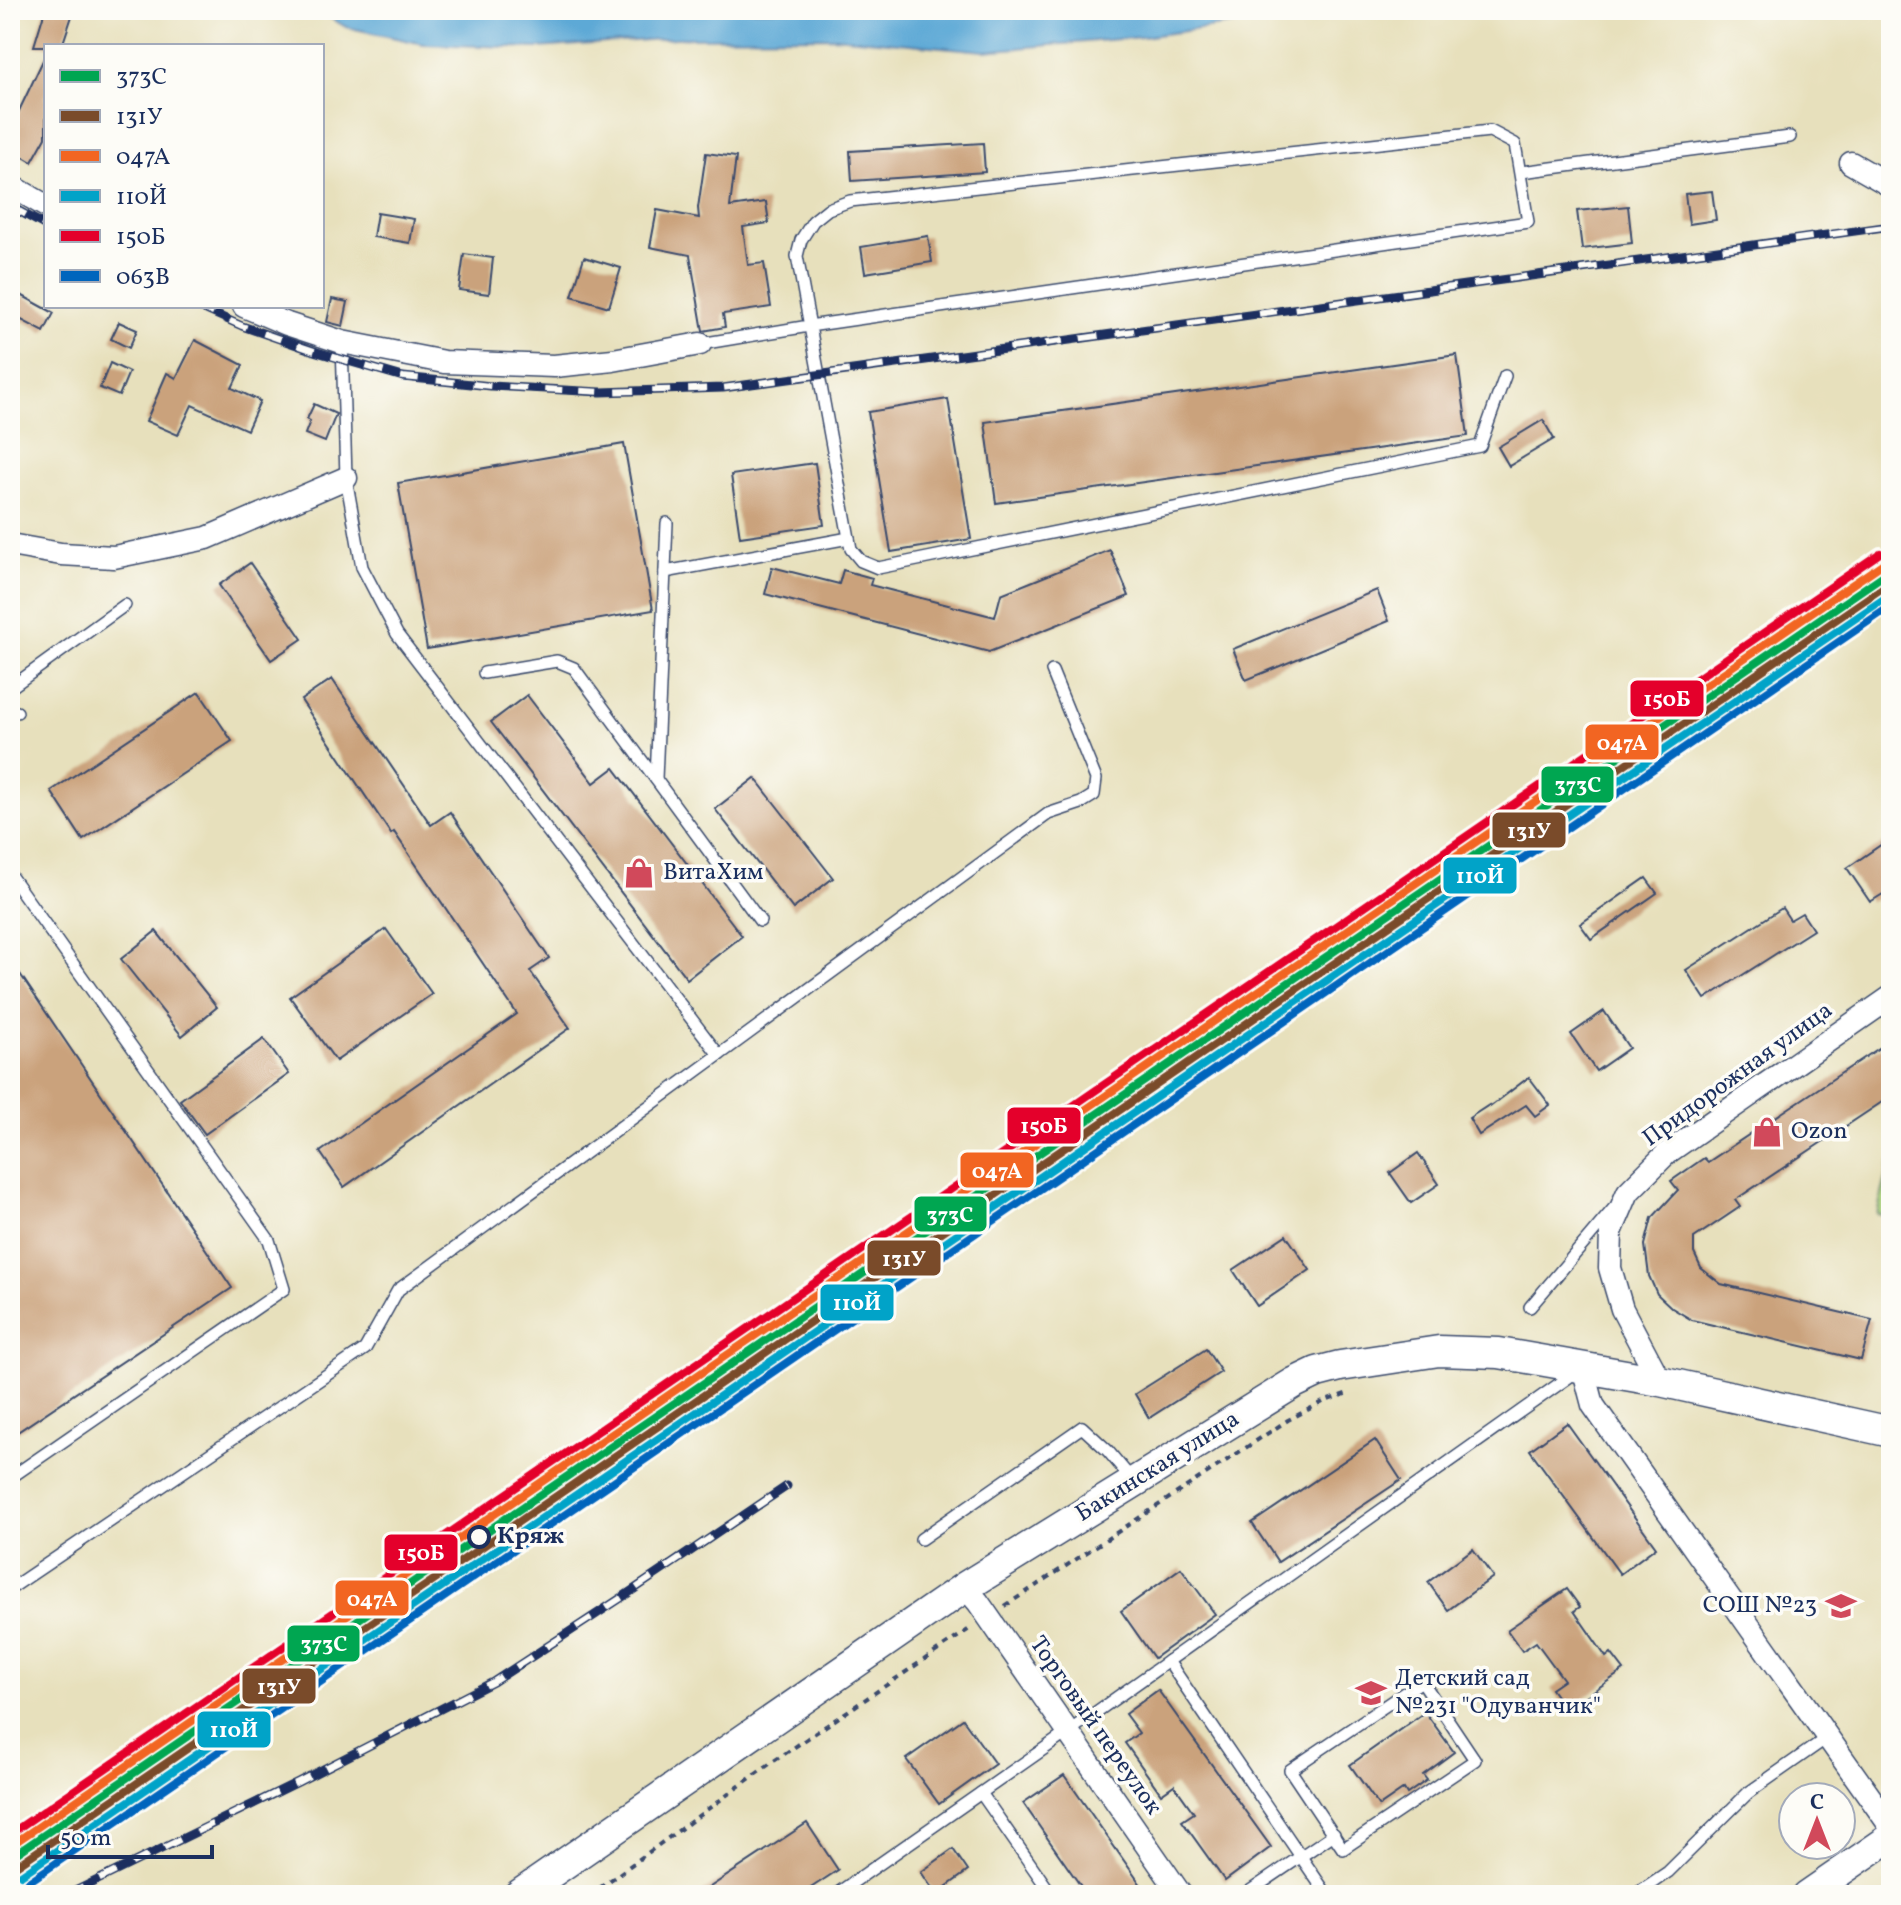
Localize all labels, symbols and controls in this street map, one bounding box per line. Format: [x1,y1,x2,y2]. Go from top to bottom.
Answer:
legend [44,44,324,308]
text: 373C [116,61,167,95]
text: 131У [116,101,163,135]
text: 047А [116,141,170,175]
text: 110Й [116,181,167,215]
text: 150Б [116,221,166,255]
text: 063В [116,261,170,295]
line badge: 150Б [1629,679,1705,718]
text: 150Б [1643,685,1691,716]
line badge: 047А [1584,723,1660,761]
text: 047А [1597,729,1648,760]
line badge: 373C [1540,765,1615,804]
text: 373C [1555,771,1601,802]
line badge: 131У [1491,811,1567,849]
text: 131У [1507,817,1551,848]
shop icon: ВитаХим [622,856,656,890]
place label: ВитаХим [663,856,764,890]
line badge: 110Й [1442,856,1518,895]
text: 110Й [1456,862,1504,893]
street label: Придорожная улица [1636,994,1840,1156]
line badge: 150Б [1006,1106,1082,1145]
text: 150Б [1020,1112,1068,1143]
shop icon: Ozon [1750,1115,1784,1149]
place label: Ozon [1791,1115,1848,1149]
line badge: 047А [959,1151,1035,1189]
text: 047А [972,1157,1023,1188]
line badge: 373C [913,1195,988,1233]
text: 373C [927,1201,973,1232]
line badge: 131У [866,1239,942,1277]
text: 131У [882,1245,926,1276]
line badge: 110Й [819,1283,895,1322]
text: 110Й [833,1289,881,1320]
street label: Бакинская улица [1069,1403,1247,1531]
place label: Кряж [497,1520,564,1554]
marker: Кряж [468,1526,490,1548]
line badge: 150Б [383,1533,459,1572]
text: 150Б [397,1539,445,1570]
line badge: 047А [334,1579,410,1617]
text: 047А [347,1585,398,1616]
place label: СОШ №23 [1703,1589,1817,1623]
school or university icon: СОШ №23 [1824,1589,1858,1623]
line badge: 373C [286,1624,361,1663]
text: 373C [301,1630,347,1661]
street label: Торговый переулок [1020,1630,1170,1823]
place label: Детский сад №231 "Одуванчик" [1395,1662,1601,1724]
line badge: 131У [241,1667,317,1705]
text: 131У [257,1673,301,1704]
school or university icon: Детский сад №231 "Одуванчик" [1354,1676,1388,1710]
line badge: 110Й [196,1710,272,1749]
text: 110Й [210,1716,258,1747]
north arrow [1777,1781,1857,1861]
text: С [1810,1788,1824,1819]
scale bar [48,1809,212,1859]
text: 50 m [60,1822,112,1856]

